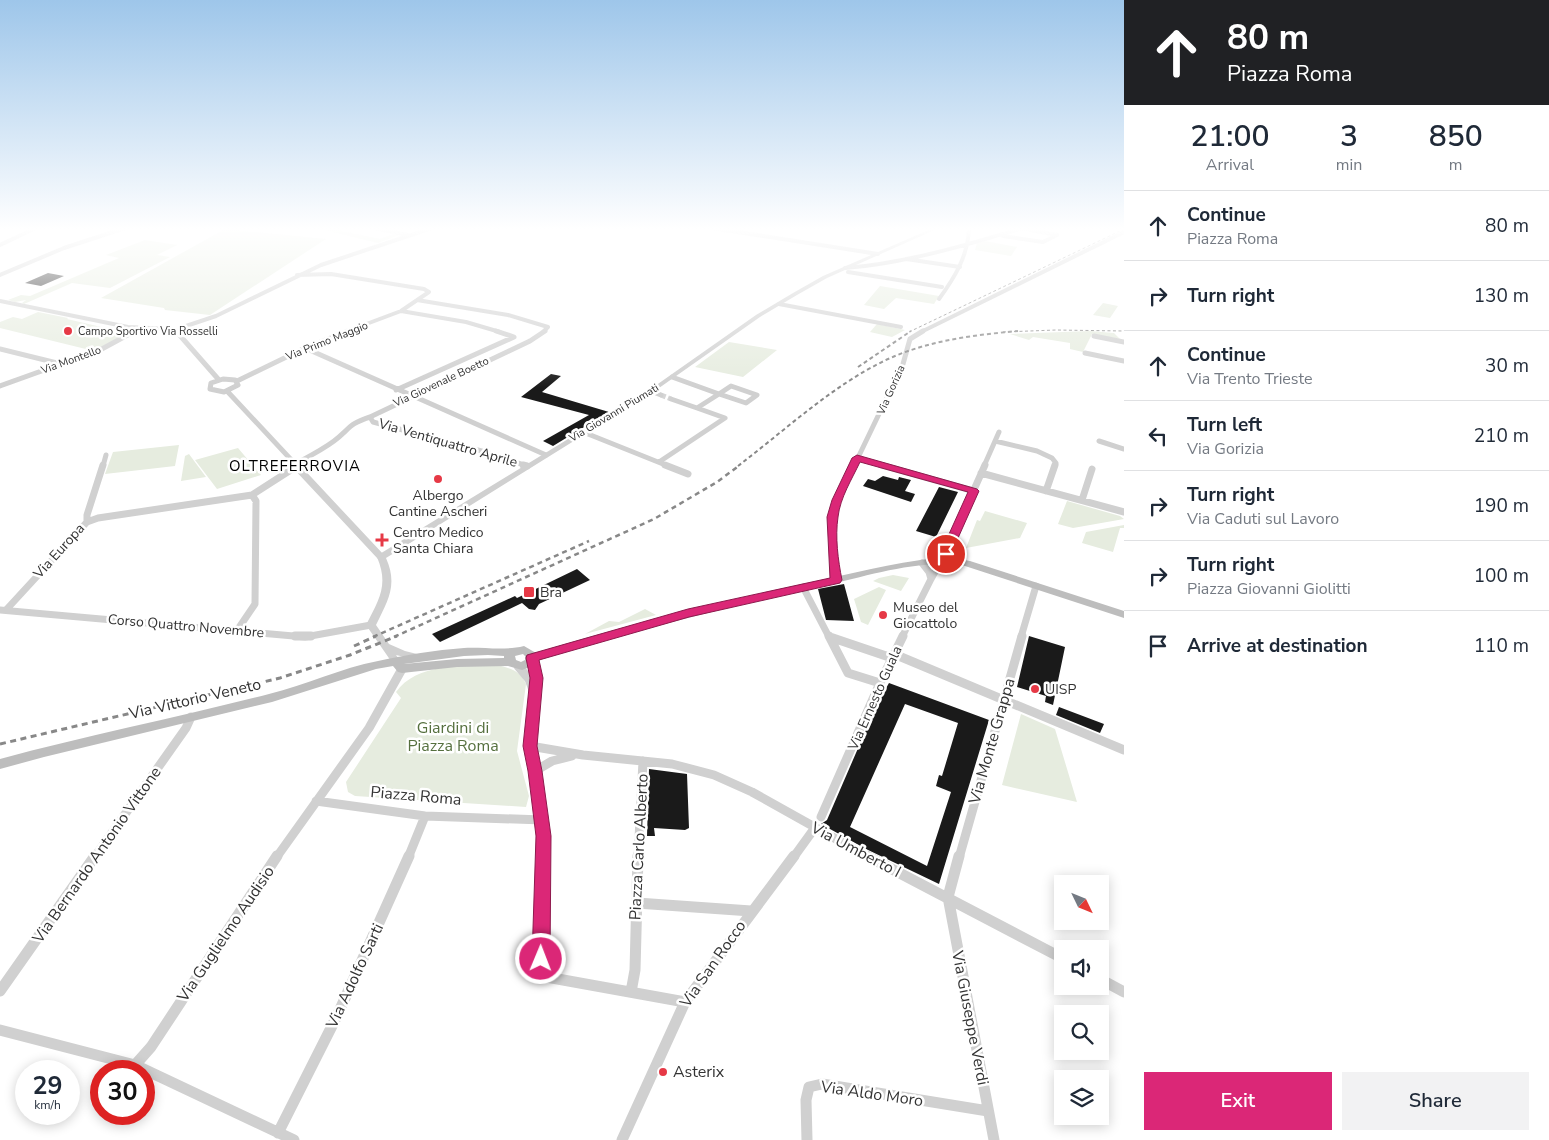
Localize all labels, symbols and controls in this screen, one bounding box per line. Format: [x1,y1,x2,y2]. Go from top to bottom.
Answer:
text: 80 m [1227,14,1309,61]
icon: ahead [1144,20,1209,85]
text: Piazza Roma [1227,59,1352,89]
text: 21:00 [1190,116,1269,157]
text: 3 [1340,116,1358,157]
text: 850 [1429,116,1483,157]
text: Arrival [1206,154,1254,176]
text: min [1336,154,1362,176]
text: m [1449,154,1463,176]
text: Continue [1187,202,1266,228]
icon: ahead [1144,212,1172,240]
text: 80 m [1485,213,1529,239]
text: Piazza Roma [1187,228,1278,250]
icon: right [1144,282,1172,310]
text: Turn right [1187,283,1274,309]
text: 130 m [1474,283,1529,309]
street label: Via Primo Maggio [283,318,370,365]
place label: Campo Sportivo Via Rosselli [78,324,218,339]
marker: Campo Sportivo Via Rosselli [62,325,74,337]
street label: Via Montello [38,342,103,378]
text: Continue [1187,342,1266,368]
icon: ahead [1144,352,1172,380]
street label: Via Giovenale Boetto [390,353,491,411]
text: 30 m [1485,353,1529,379]
street label: Via Gorizia [873,363,909,418]
text: Via Trento Trieste [1187,368,1313,390]
street label: Via Giovanni Piumati [566,380,662,446]
text: Turn left [1187,412,1262,438]
street label: Via Ventiquattro Aprile [375,414,520,472]
icon: left [1144,422,1172,450]
text: 210 m [1474,423,1529,449]
text: Via Gorizia [1187,438,1264,460]
district label: OLTREFERROVIA [229,456,361,476]
marker: Albergo Cantine Ascheri [432,473,444,485]
text: Turn right [1187,482,1274,508]
place label: Albergo Cantine Ascheri [389,486,487,521]
icon: right [1144,492,1172,520]
text: 190 m [1474,493,1529,519]
text: Via Caduti sul Lavoro [1187,508,1339,530]
street label: Via Europa [28,519,89,583]
place label: Centro Medico Santa Chiara [393,523,484,558]
marker: Centro Medico Santa Chiara [375,533,389,547]
pin [925,533,967,575]
icon: arrive [932,540,960,568]
text: Turn right [1187,552,1274,578]
icon: right [1144,562,1172,590]
text: 100 m [1474,563,1529,589]
text: Piazza Giovanni Giolitti [1187,578,1351,600]
place label: Bra [540,583,562,602]
marker: Bra [522,585,536,599]
place label: Museo del Giocattolo [893,598,959,633]
marker: Museo del Giocattolo [877,609,889,621]
street label: Corso Quattro Novembre [107,610,265,642]
icon: arrive [1144,632,1172,660]
text: Arrive at destination [1187,633,1368,659]
text: 110 m [1474,633,1529,659]
street label: Via Ernesto Guala [843,643,907,754]
street label: Via Vittorio Veneto [126,673,263,725]
street label: Via Monte Grappa [963,675,1020,807]
place label: UISP [1045,680,1076,699]
marker: UISP [1029,683,1041,695]
park label: Giardini di Piazza Roma [407,717,499,757]
street label: Via Bernardo Antonio Vittone [27,762,167,949]
street label: Piazza Carlo Alberto [624,773,654,921]
street label: Piazza Roma [370,781,462,811]
street label: Via Umberto I [806,817,905,883]
street label: Via Guglielmo Audisio [172,862,280,1007]
north arrow [1054,875,1109,930]
map controls [1054,875,1109,1125]
street label: Via San Rocco [674,916,751,1013]
street label: Via Adolfo Sarti [321,920,389,1033]
position arrow [514,932,566,984]
button: sound [1054,940,1109,995]
street label: Via Giuseppe Verdi [946,948,994,1087]
button: search [1054,1005,1109,1060]
speed limit sign: 30 [90,1060,155,1125]
place label: Asterix [673,1061,725,1083]
marker: Asterix [657,1066,669,1078]
text: 29 [32,1069,63,1103]
button: layers [1054,1070,1109,1125]
button: Exit [1144,1072,1332,1130]
button: Share [1342,1072,1529,1130]
street label: Via Aldo Moro [818,1076,925,1112]
text: km/h [34,1097,61,1113]

